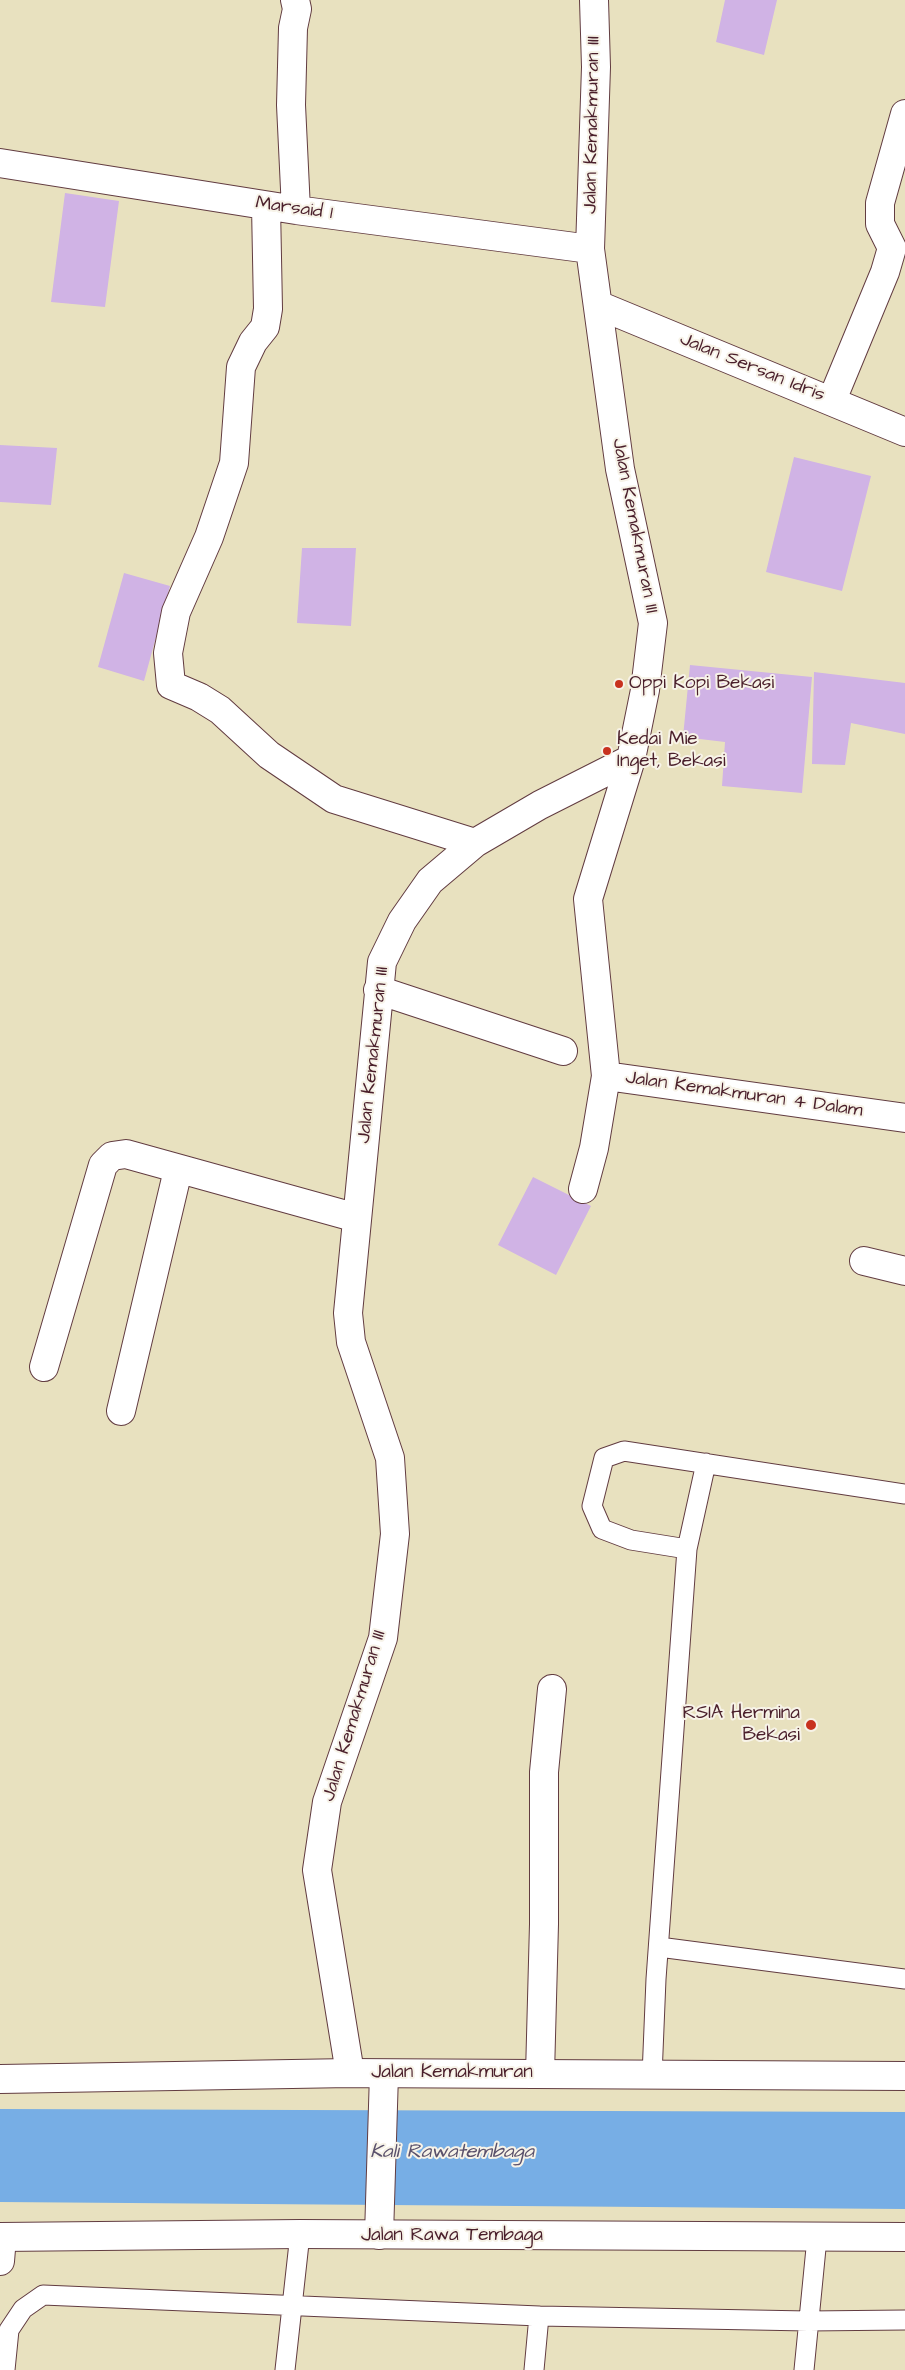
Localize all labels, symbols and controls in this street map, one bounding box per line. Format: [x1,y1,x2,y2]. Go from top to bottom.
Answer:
street label: Jalan Kemakmuran III [580,36,606,214]
street label: Marsaid 1 [254,192,334,226]
street label: Jalan Sersan Idris [676,329,828,407]
street label: Jalan Kemakmuran III [606,437,662,615]
place label: Oppi Kopi Bekasi [629,673,774,695]
marker: Oppi Kopi Bekasi [613,678,625,690]
place label: Kedai Mie Inget, Bekasi [617,729,726,773]
marker: Kedai Mie Inget, Bekasi [601,745,613,757]
street label: Jalan Kemakmuran III [353,965,395,1145]
street label: Jalan Kemakmuran 4 Dalam [624,1067,864,1123]
street label: Jalan Kemakmuran III [318,1628,392,1804]
place label: RSIA Hermina Bekasi [682,1703,800,1747]
marker: RSIA Hermina Bekasi [804,1718,818,1732]
street label: Jalan Kemakmuran [371,2062,533,2084]
water label: Kali Rawatembaga [370,2141,534,2165]
street label: Jalan Rawa Tembaga [361,2225,543,2247]

